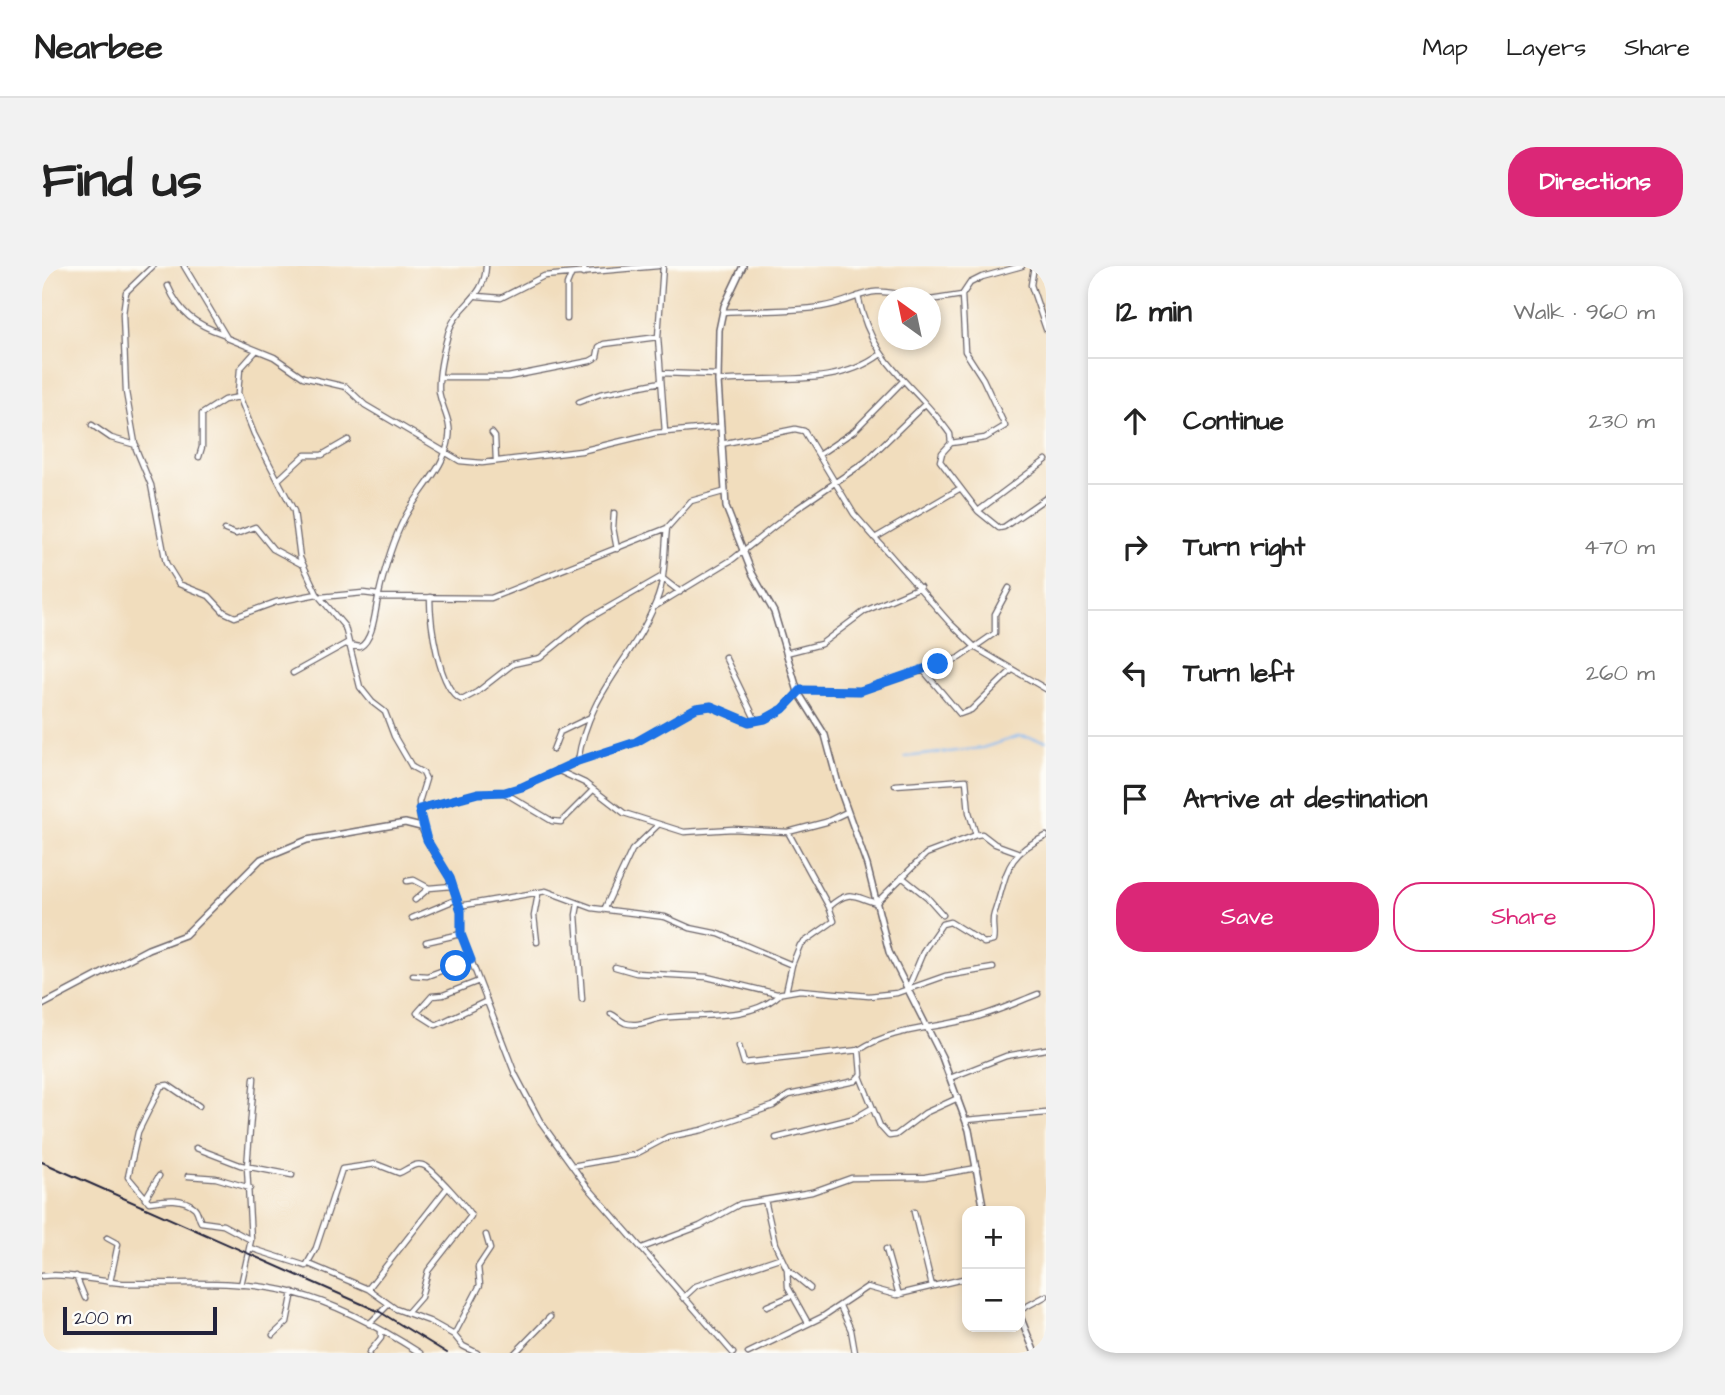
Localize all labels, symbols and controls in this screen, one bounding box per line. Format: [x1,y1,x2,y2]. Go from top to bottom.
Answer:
text: Nearbee [35,25,163,71]
text: Map [1423,31,1468,65]
text: Layers [1506,31,1586,65]
text: Share [1624,31,1690,65]
button: Directions [1508,147,1683,217]
text: Find us [42,148,202,216]
north arrow [878,287,941,350]
text: 12 min [1116,291,1192,333]
text: Walk · 960 m [1513,296,1655,328]
icon: ahead [1116,402,1154,440]
text: Continue [1183,403,1284,439]
text: 230 m [1589,405,1655,437]
icon: right [1116,528,1154,566]
text: Turn right [1183,529,1305,565]
text: 470 m [1584,531,1655,563]
route end [922,648,953,679]
icon: left [1116,654,1154,692]
text: Turn left [1183,655,1294,691]
text: 260 m [1586,657,1655,689]
icon: arrive [1116,780,1154,818]
text: Arrive at destination [1183,781,1428,817]
button: Save [1116,882,1379,952]
button: Share [1393,882,1655,952]
route start [440,950,471,981]
map controls [962,1206,1025,1332]
button: + [962,1206,1025,1269]
button: − [962,1269,1025,1332]
scale bar [63,1304,217,1336]
text: 200 m [74,1305,131,1332]

